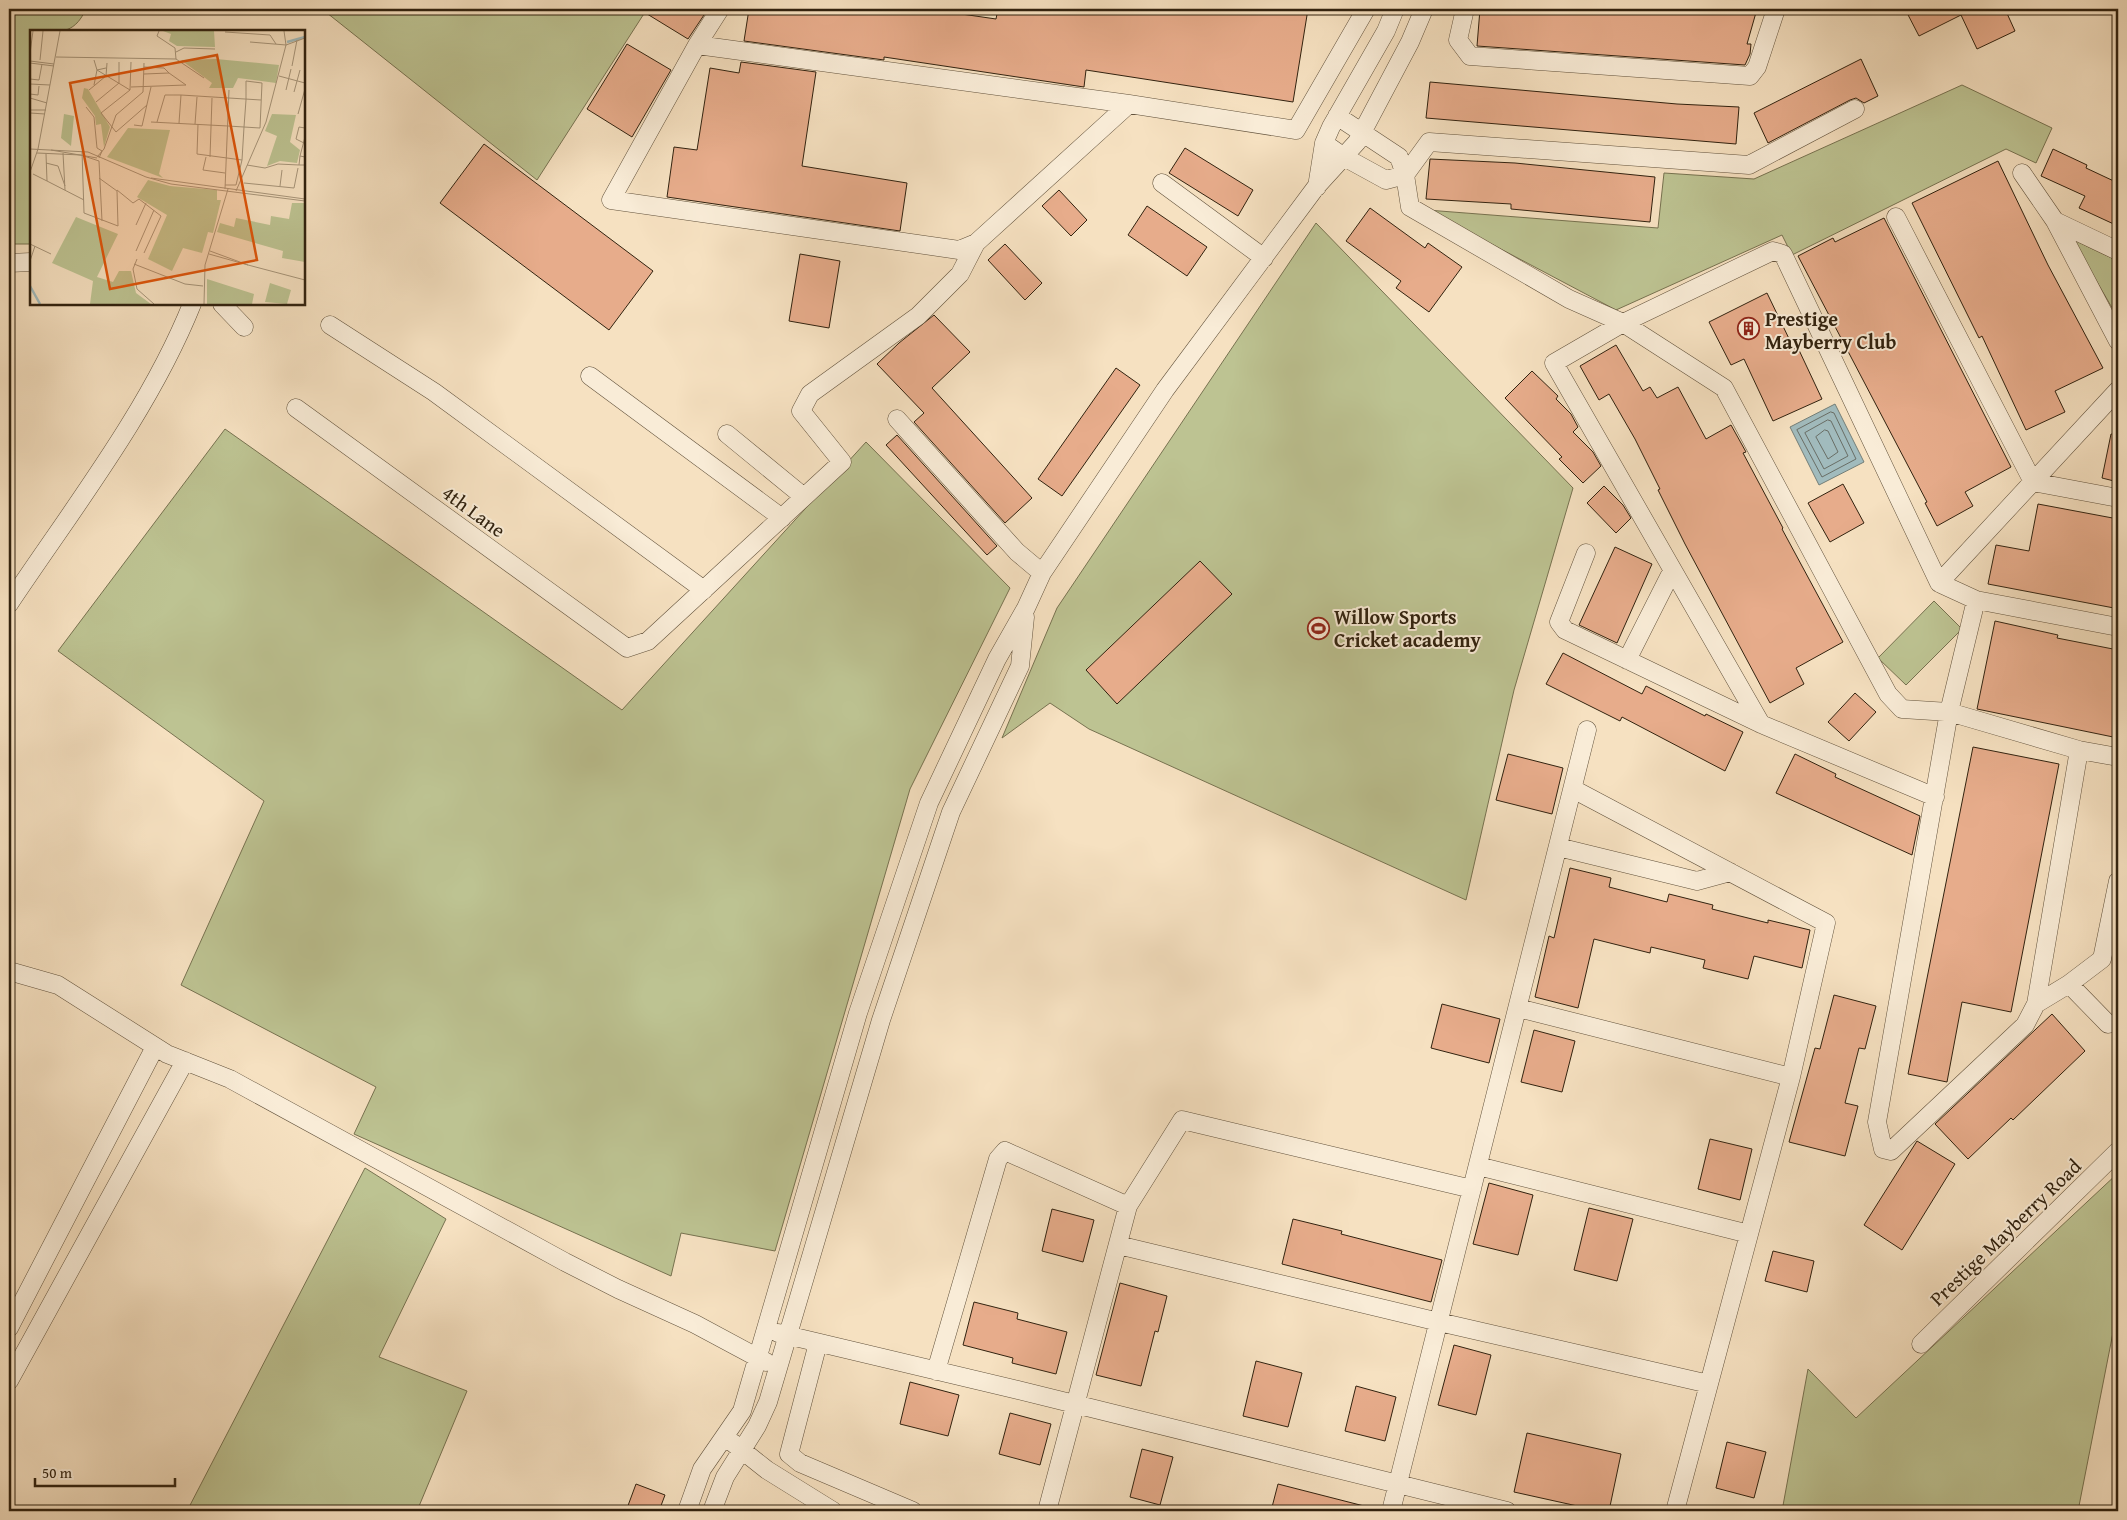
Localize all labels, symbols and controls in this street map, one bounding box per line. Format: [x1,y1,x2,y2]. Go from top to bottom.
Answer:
inset map [30,30,305,305]
place label: Prestige Mayberry Club [1765,304,1896,356]
building icon: Prestige Mayberry Club [1737,317,1761,341]
street label: 4th Lane [436,478,512,544]
place label: Willow Sports Cricket academy [1334,602,1482,654]
sports icon: Willow Sports Cricket academy [1306,616,1330,640]
street label: Prestige Mayberry Road [1923,1152,2087,1312]
scale bar [35,1455,175,1487]
text: 50 m [42,1462,73,1483]

